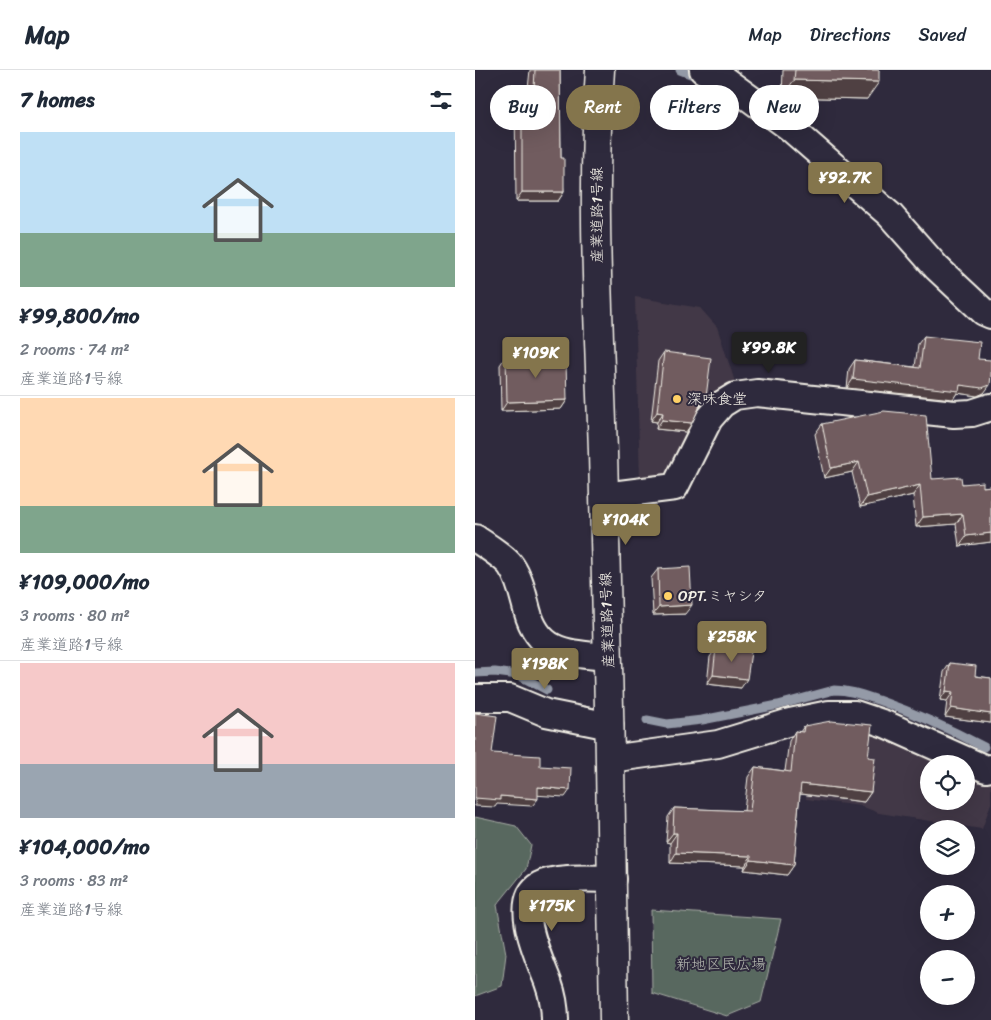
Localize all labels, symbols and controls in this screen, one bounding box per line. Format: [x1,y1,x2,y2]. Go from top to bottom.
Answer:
text: Map [25,14,69,56]
text: Map [749,19,782,51]
text: Directions [810,19,891,51]
text: Saved [919,19,966,51]
text: 7 homes [20,81,95,119]
chip: Buy [490,85,556,130]
chip: Rent [566,85,640,130]
chip: Filters [650,85,739,130]
chip: New [749,85,819,130]
icon: filters [427,86,455,114]
pin: ¥92.7K [804,162,886,204]
text: ¥92.7K [819,163,871,192]
icon: home [193,165,283,255]
street label: 産業道路1号線 [584,167,610,263]
text: ¥99,800/mo [20,297,140,335]
pin: ¥99.8K [728,332,810,374]
text: ¥99.8K [743,333,795,362]
text: 2 rooms · 74 m² [20,335,130,364]
pin: ¥109K [501,336,571,379]
text: ¥109K [513,338,559,367]
text: 産業道路1号線 [20,364,123,393]
place label: 深味食堂 [687,386,747,412]
marker: 深味食堂 [671,393,683,405]
icon: home [193,430,283,520]
pin: ¥104K [591,504,661,546]
text: ¥104K [603,505,649,534]
text: ¥109,000/mo [20,563,150,601]
street label: 産業道路1号線 [592,571,622,669]
place label: OPT.ミヤシタ [678,583,767,609]
marker: OPT.ミヤシタ [662,590,674,602]
text: 3 rooms · 80 m² [20,601,130,630]
pin: ¥258K [697,620,767,663]
text: ¥258K [708,622,756,651]
text: 産業道路1号線 [20,630,123,659]
pin: ¥198K [510,648,580,690]
text: ¥198K [523,649,567,678]
icon: home [193,695,283,785]
map controls [920,755,975,1005]
button: locate [920,755,975,810]
button: layers [920,820,975,875]
text: ¥104,000/mo [20,828,150,866]
text: 3 rooms · 83 m² [20,866,128,895]
button: + [920,885,975,940]
pin: ¥175K [517,890,587,932]
text: ¥175K [530,891,574,920]
text: 産業道路1号線 [20,895,123,924]
button: − [920,950,975,1005]
park label: 新地区民広場 [676,951,766,977]

